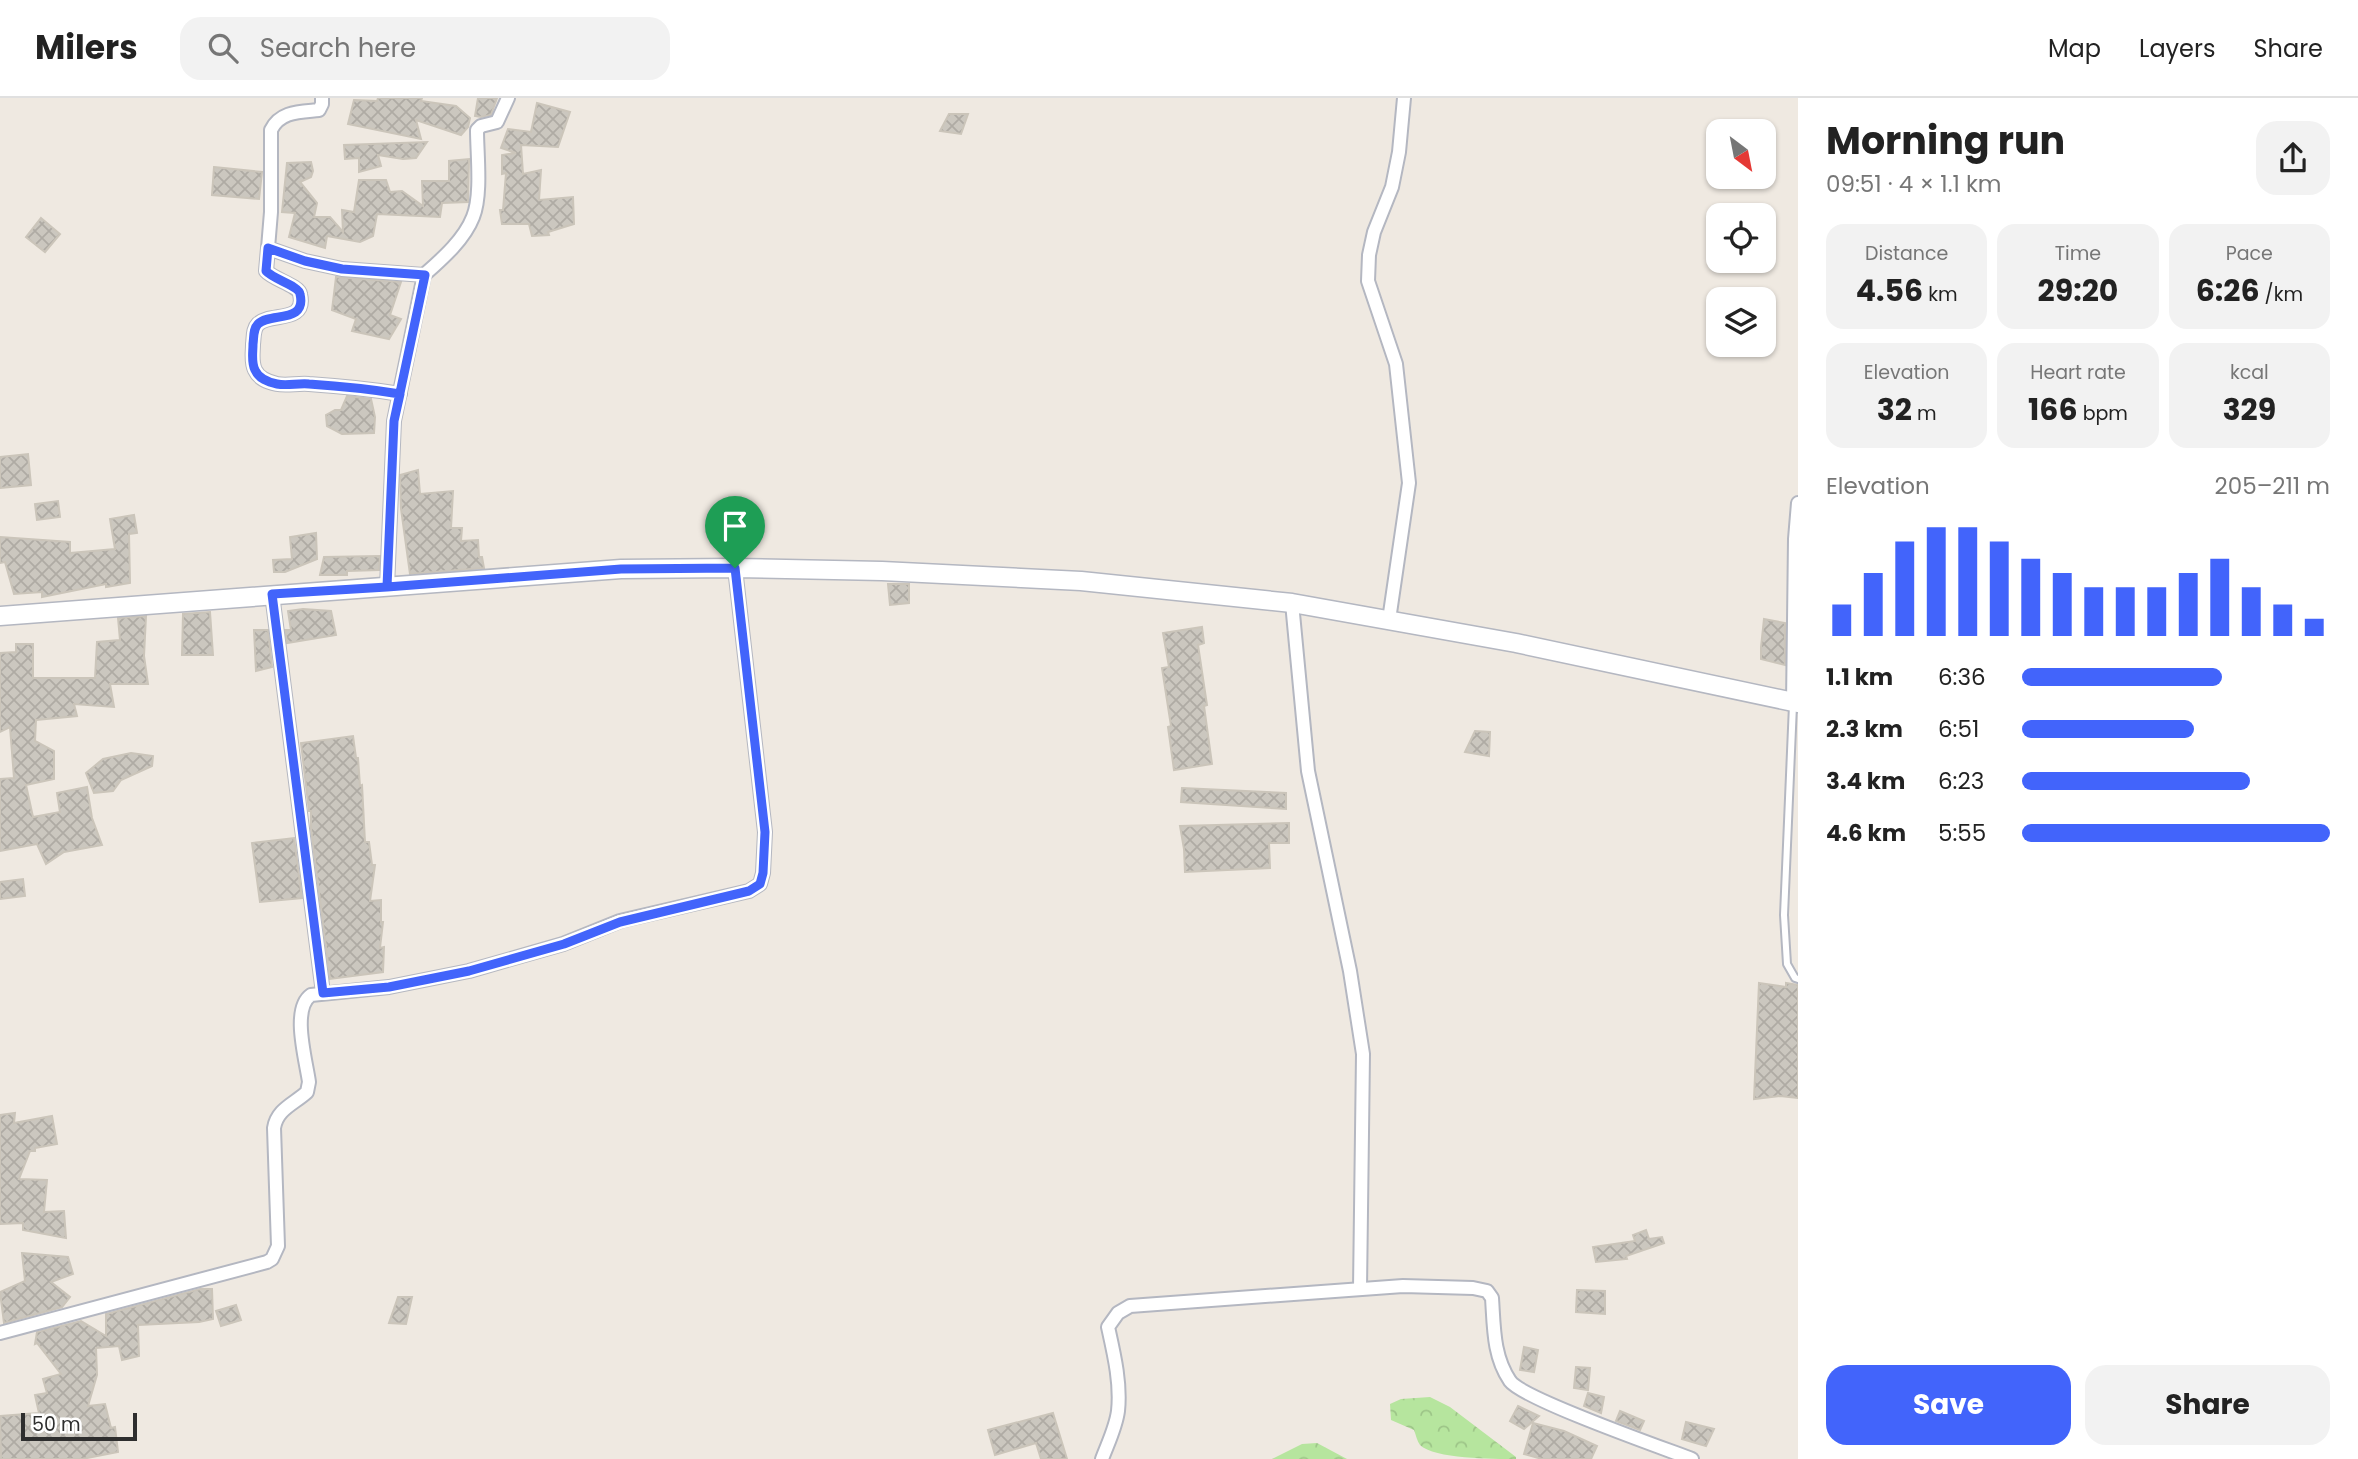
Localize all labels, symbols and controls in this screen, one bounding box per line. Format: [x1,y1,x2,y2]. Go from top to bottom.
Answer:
search box [180,17,670,80]
text: Milers [35,24,138,71]
icon: search [204,29,242,67]
text: Search here [260,30,416,66]
text: Map [2048,32,2101,65]
text: Layers [2139,32,2215,65]
text: Share [2253,32,2323,65]
text: Morning run [1826,114,2065,167]
north arrow [1706,119,1776,189]
map controls [1706,119,1776,357]
button: share [2256,121,2330,195]
text: 09:51 · 4 × 1.1 km [1826,168,2002,200]
button: locate [1706,203,1776,273]
text: Distance [1865,240,1948,267]
text: Time [2055,240,2101,267]
text: Pace [2226,240,2273,267]
text: 4.56 [1856,269,1923,312]
text: 29:20 [2038,269,2118,312]
text: 6:26 [2196,269,2260,312]
text: km [1923,281,1958,308]
text: /km [2260,281,2303,308]
button: layers [1706,287,1776,357]
text: Elevation [1864,359,1949,386]
text: Heart rate [2030,359,2126,386]
text: kcal [2230,359,2269,386]
text: 32 [1877,388,1912,431]
text: 166 [2028,388,2078,431]
text: 329 [2222,388,2276,431]
text: m [1912,400,1937,427]
text: bpm [2078,400,2128,427]
text: Elevation [1826,470,1930,502]
text: 205–211 m [2215,470,2330,502]
pin [705,496,765,568]
icon: arrive [716,507,754,545]
text: 1.1 km [1826,661,1893,693]
text: 6:36 [1938,661,1986,693]
text: 2.3 km [1826,713,1903,745]
text: 6:51 [1938,713,1979,745]
text: 3.4 km [1826,765,1905,797]
text: 6:23 [1938,765,1984,797]
text: 4.6 km [1826,817,1906,849]
text: 5:55 [1938,817,1986,849]
button: Save [1826,1365,2071,1445]
button: Share [2085,1365,2330,1445]
scale bar [21,1410,136,1442]
text: 50 m [32,1411,81,1438]

